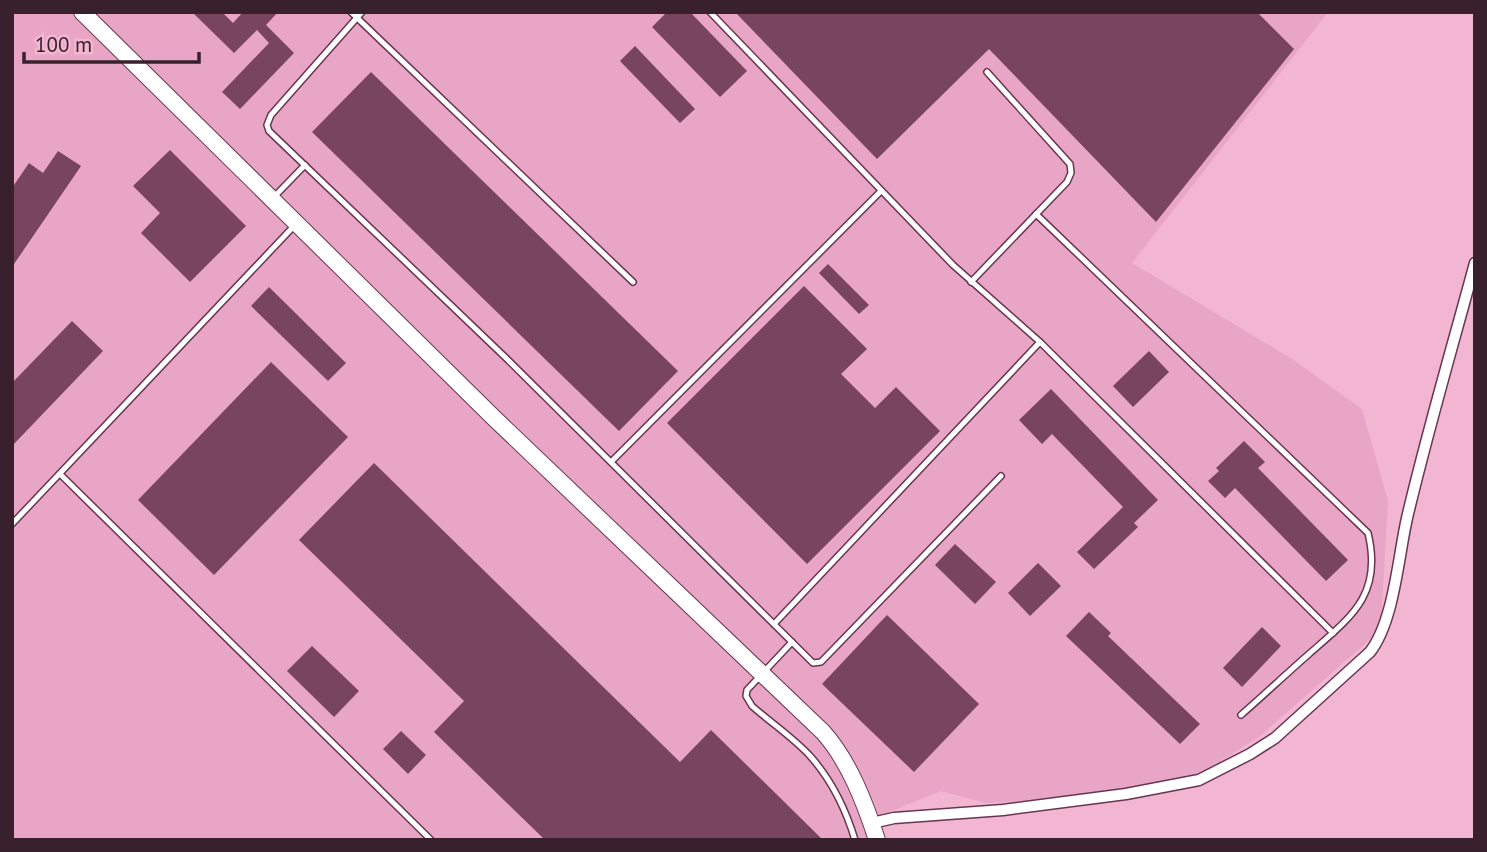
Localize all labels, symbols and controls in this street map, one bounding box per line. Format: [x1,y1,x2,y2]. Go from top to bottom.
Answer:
scale bar [24,21,200,65]
text: 100 m [35,31,92,58]

